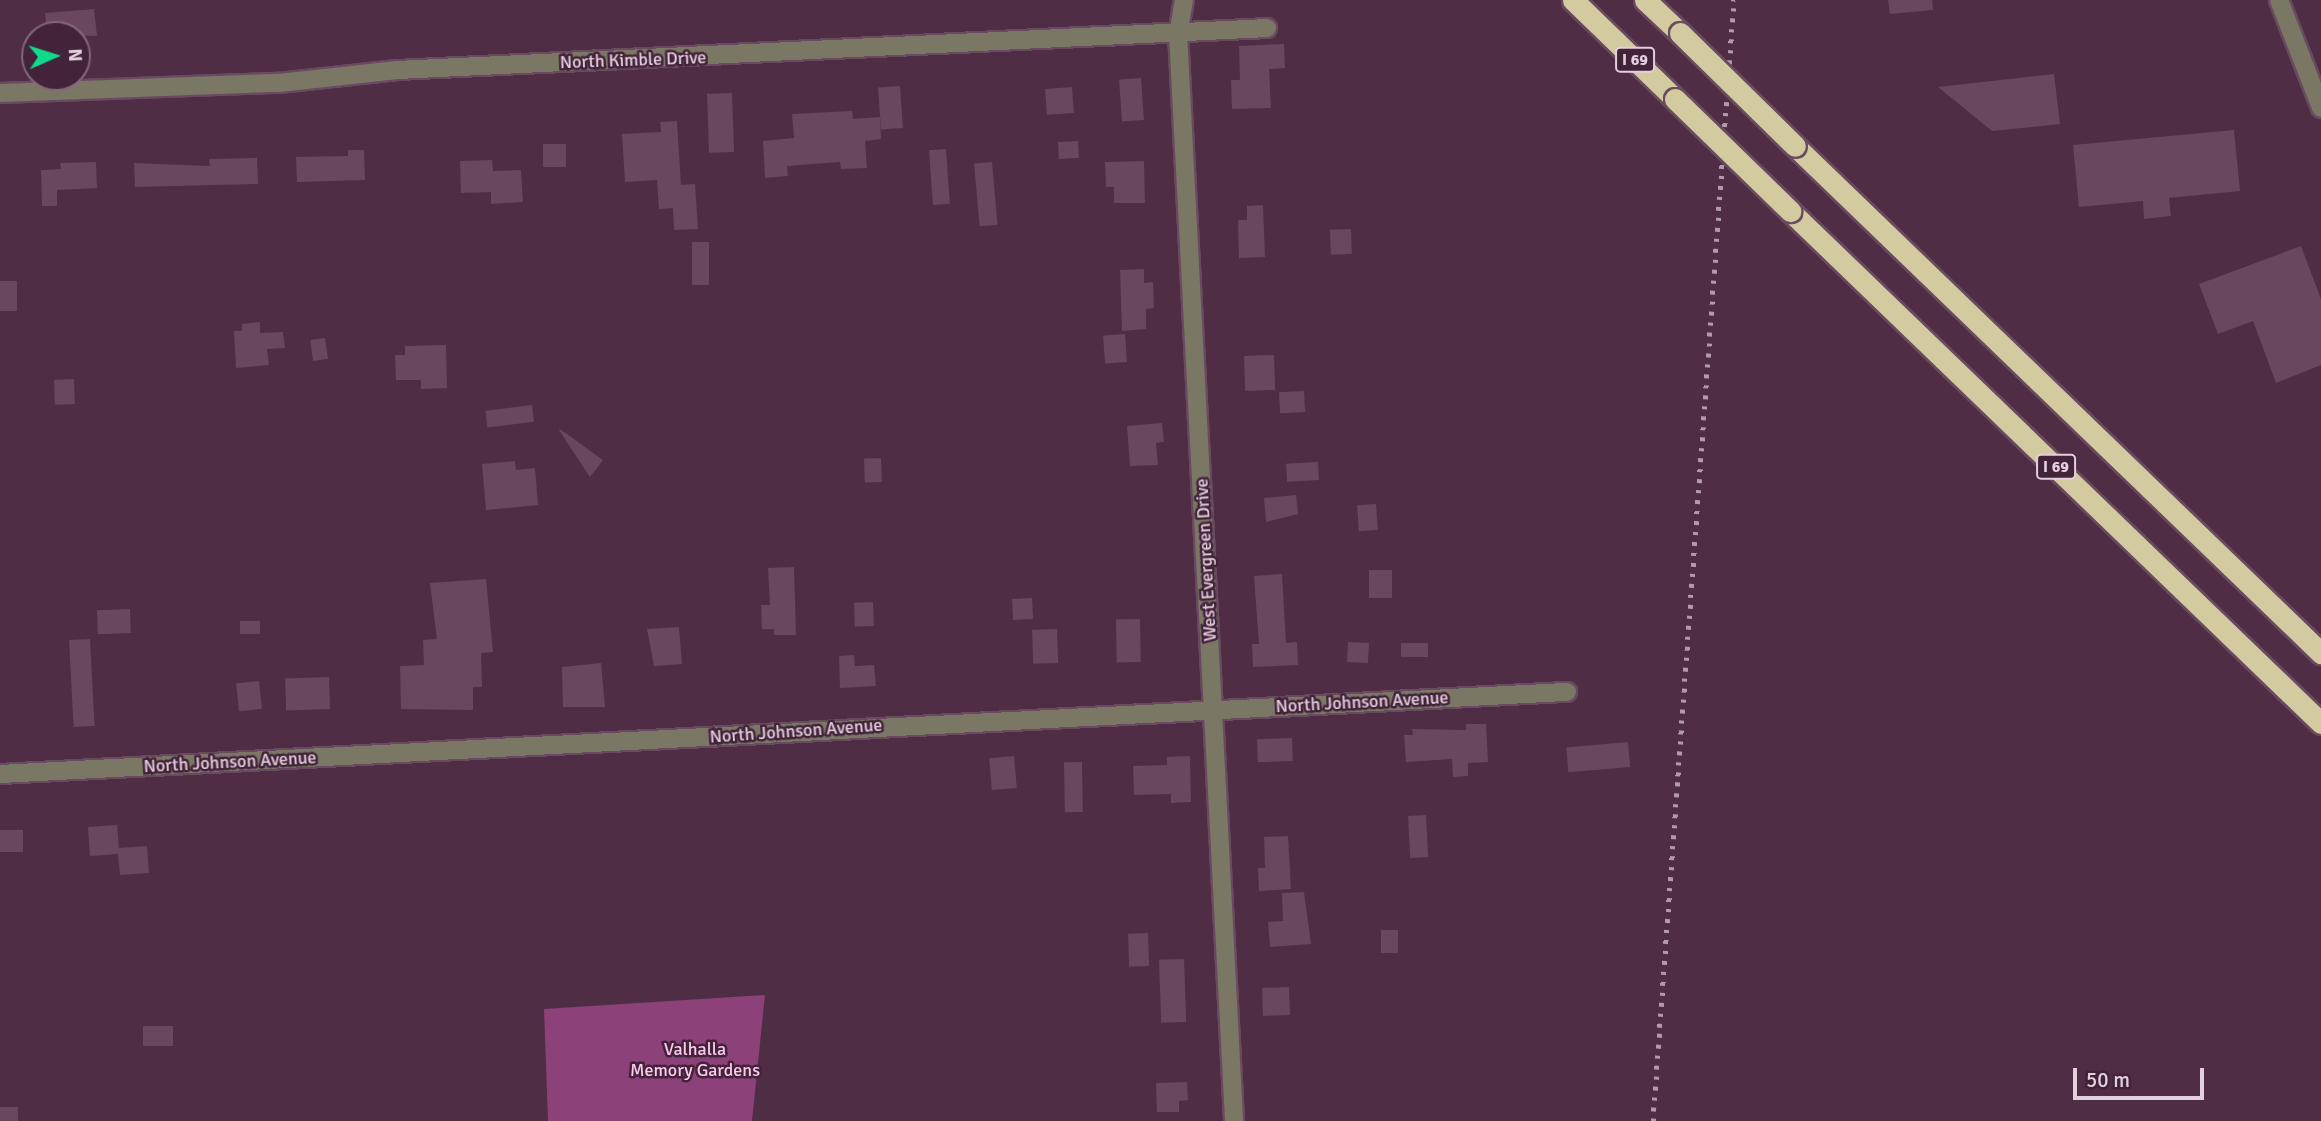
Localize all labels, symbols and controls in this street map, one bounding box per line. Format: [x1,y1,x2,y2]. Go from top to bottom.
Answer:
north arrow [21,21,91,91]
street label: North Kimble Drive [559,47,707,73]
text: N [63,48,87,62]
road number: I 69 [1614,48,1656,72]
road number: I 69 [2035,454,2077,480]
street label: West Evergreen Drive [1191,478,1221,642]
street label: North Johnson Avenue [1275,687,1449,717]
street label: North Johnson Avenue [709,714,883,748]
street label: North Johnson Avenue [143,747,317,777]
park label: Valhalla Memory Gardens [630,1039,760,1082]
scale bar [2076,1054,2207,1098]
text: 50 m [2086,1067,2130,1093]

